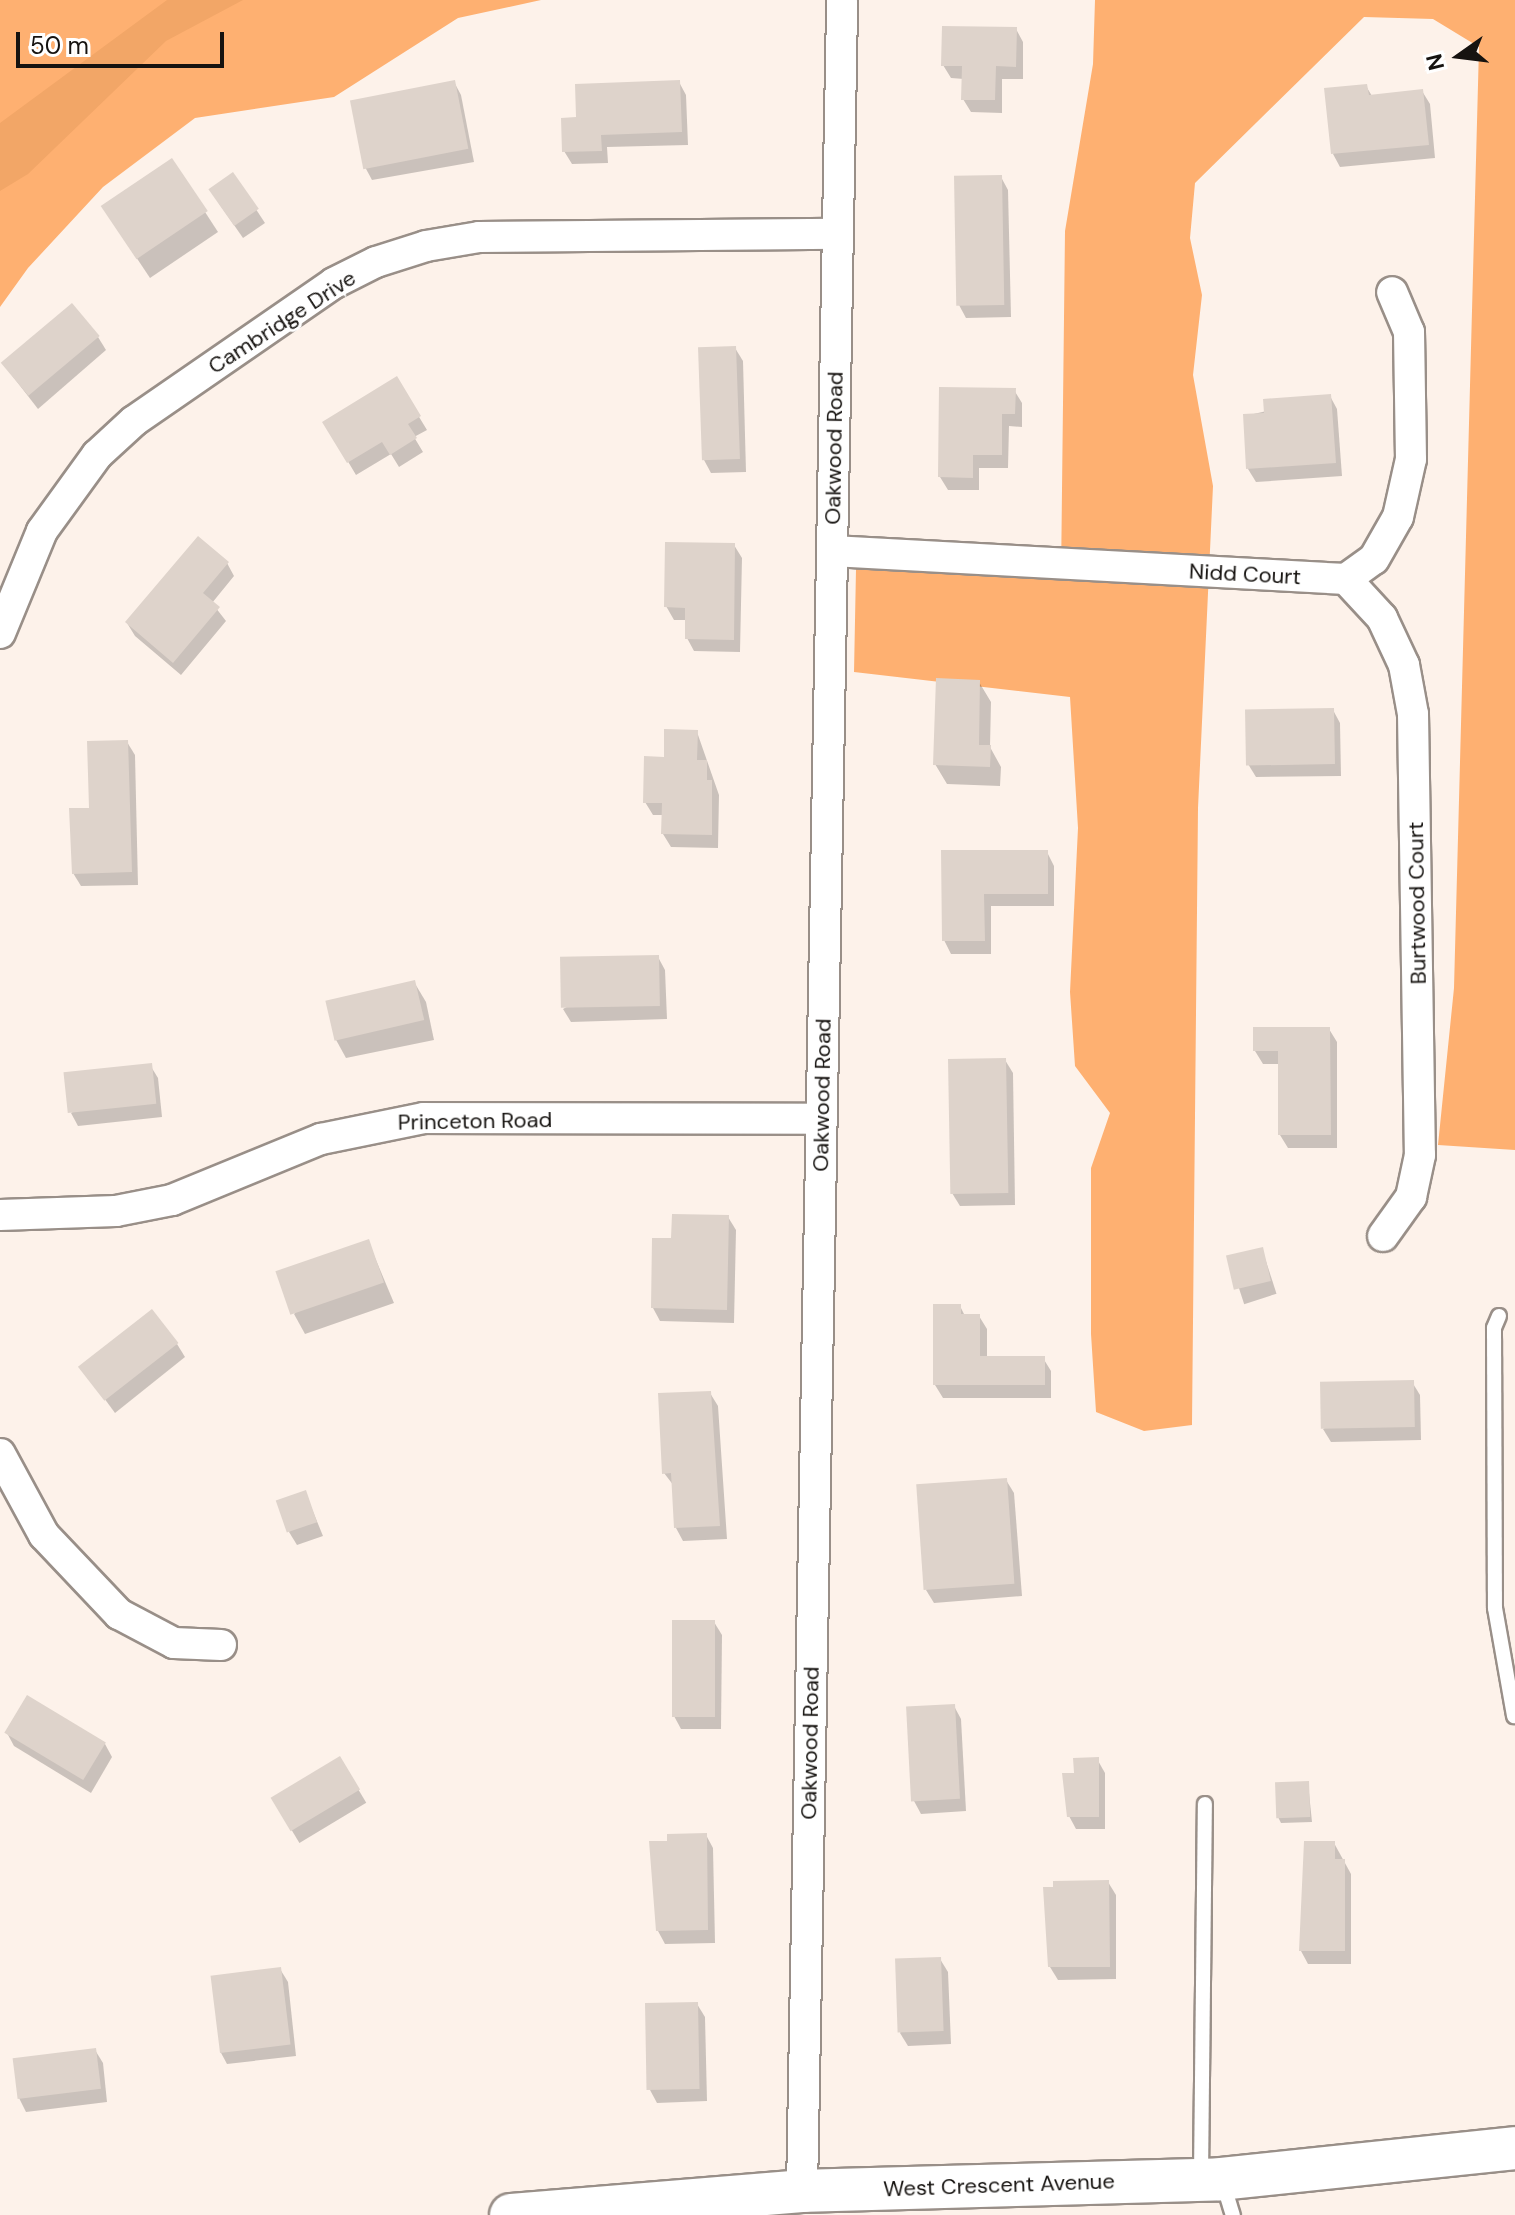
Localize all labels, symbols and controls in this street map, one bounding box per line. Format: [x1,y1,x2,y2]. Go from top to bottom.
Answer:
scale bar [20,16,228,66]
north arrow [1419,16,1499,96]
text: 50 m [30,30,89,61]
text: N [1419,51,1451,73]
street label: Cambridge Drive [203,264,361,380]
street label: Oakwood Road [819,371,849,525]
street label: Nidd Court [1188,558,1302,590]
street label: Burtwood Court [1402,821,1432,985]
street label: Oakwood Road [807,1018,837,1172]
street label: Princeton Road [397,1106,553,1136]
street label: Oakwood Road [795,1666,825,1820]
street label: West Crescent Avenue [883,2168,1115,2202]

